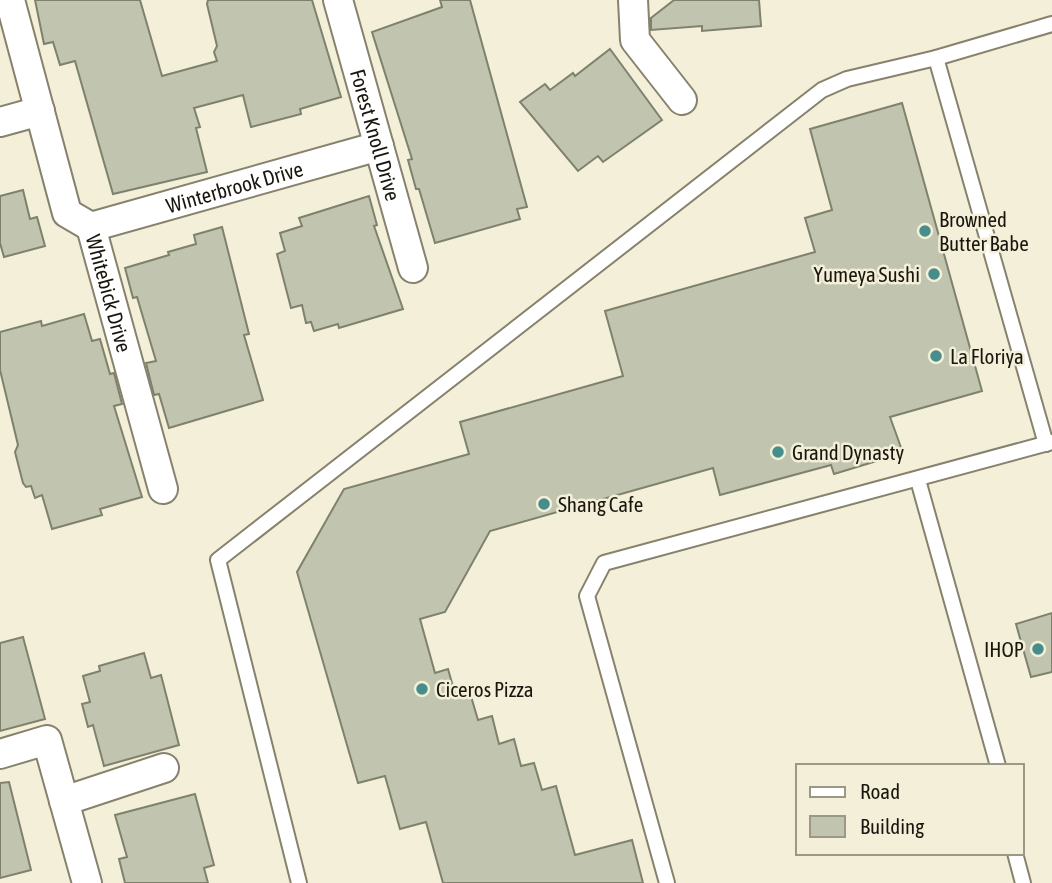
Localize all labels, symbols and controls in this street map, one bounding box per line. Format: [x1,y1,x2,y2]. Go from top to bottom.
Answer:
street label: Forest Knoll Drive [346,66,406,203]
street label: Winterbrook Drive [163,156,305,217]
place label: Browned Butter Babe [939,207,1029,255]
marker: Browned Butter Babe [917,223,933,239]
street label: Whitebick Drive [82,232,137,355]
place label: Yumeya Sushi [814,262,920,286]
marker: Yumeya Sushi [926,266,942,282]
place label: La Floriya [950,344,1024,368]
marker: La Floriya [928,348,944,364]
place label: Grand Dynasty [792,440,905,464]
marker: Grand Dynasty [770,444,786,460]
place label: Shang Cafe [558,492,643,516]
marker: Shang Cafe [536,496,552,512]
place label: IHOP [984,637,1024,661]
marker: IHOP [1030,641,1046,657]
place label: Ciceros Pizza [436,677,534,701]
marker: Ciceros Pizza [414,681,430,697]
legend [796,764,1024,855]
text: Road [860,779,900,803]
text: Building [860,814,924,838]

